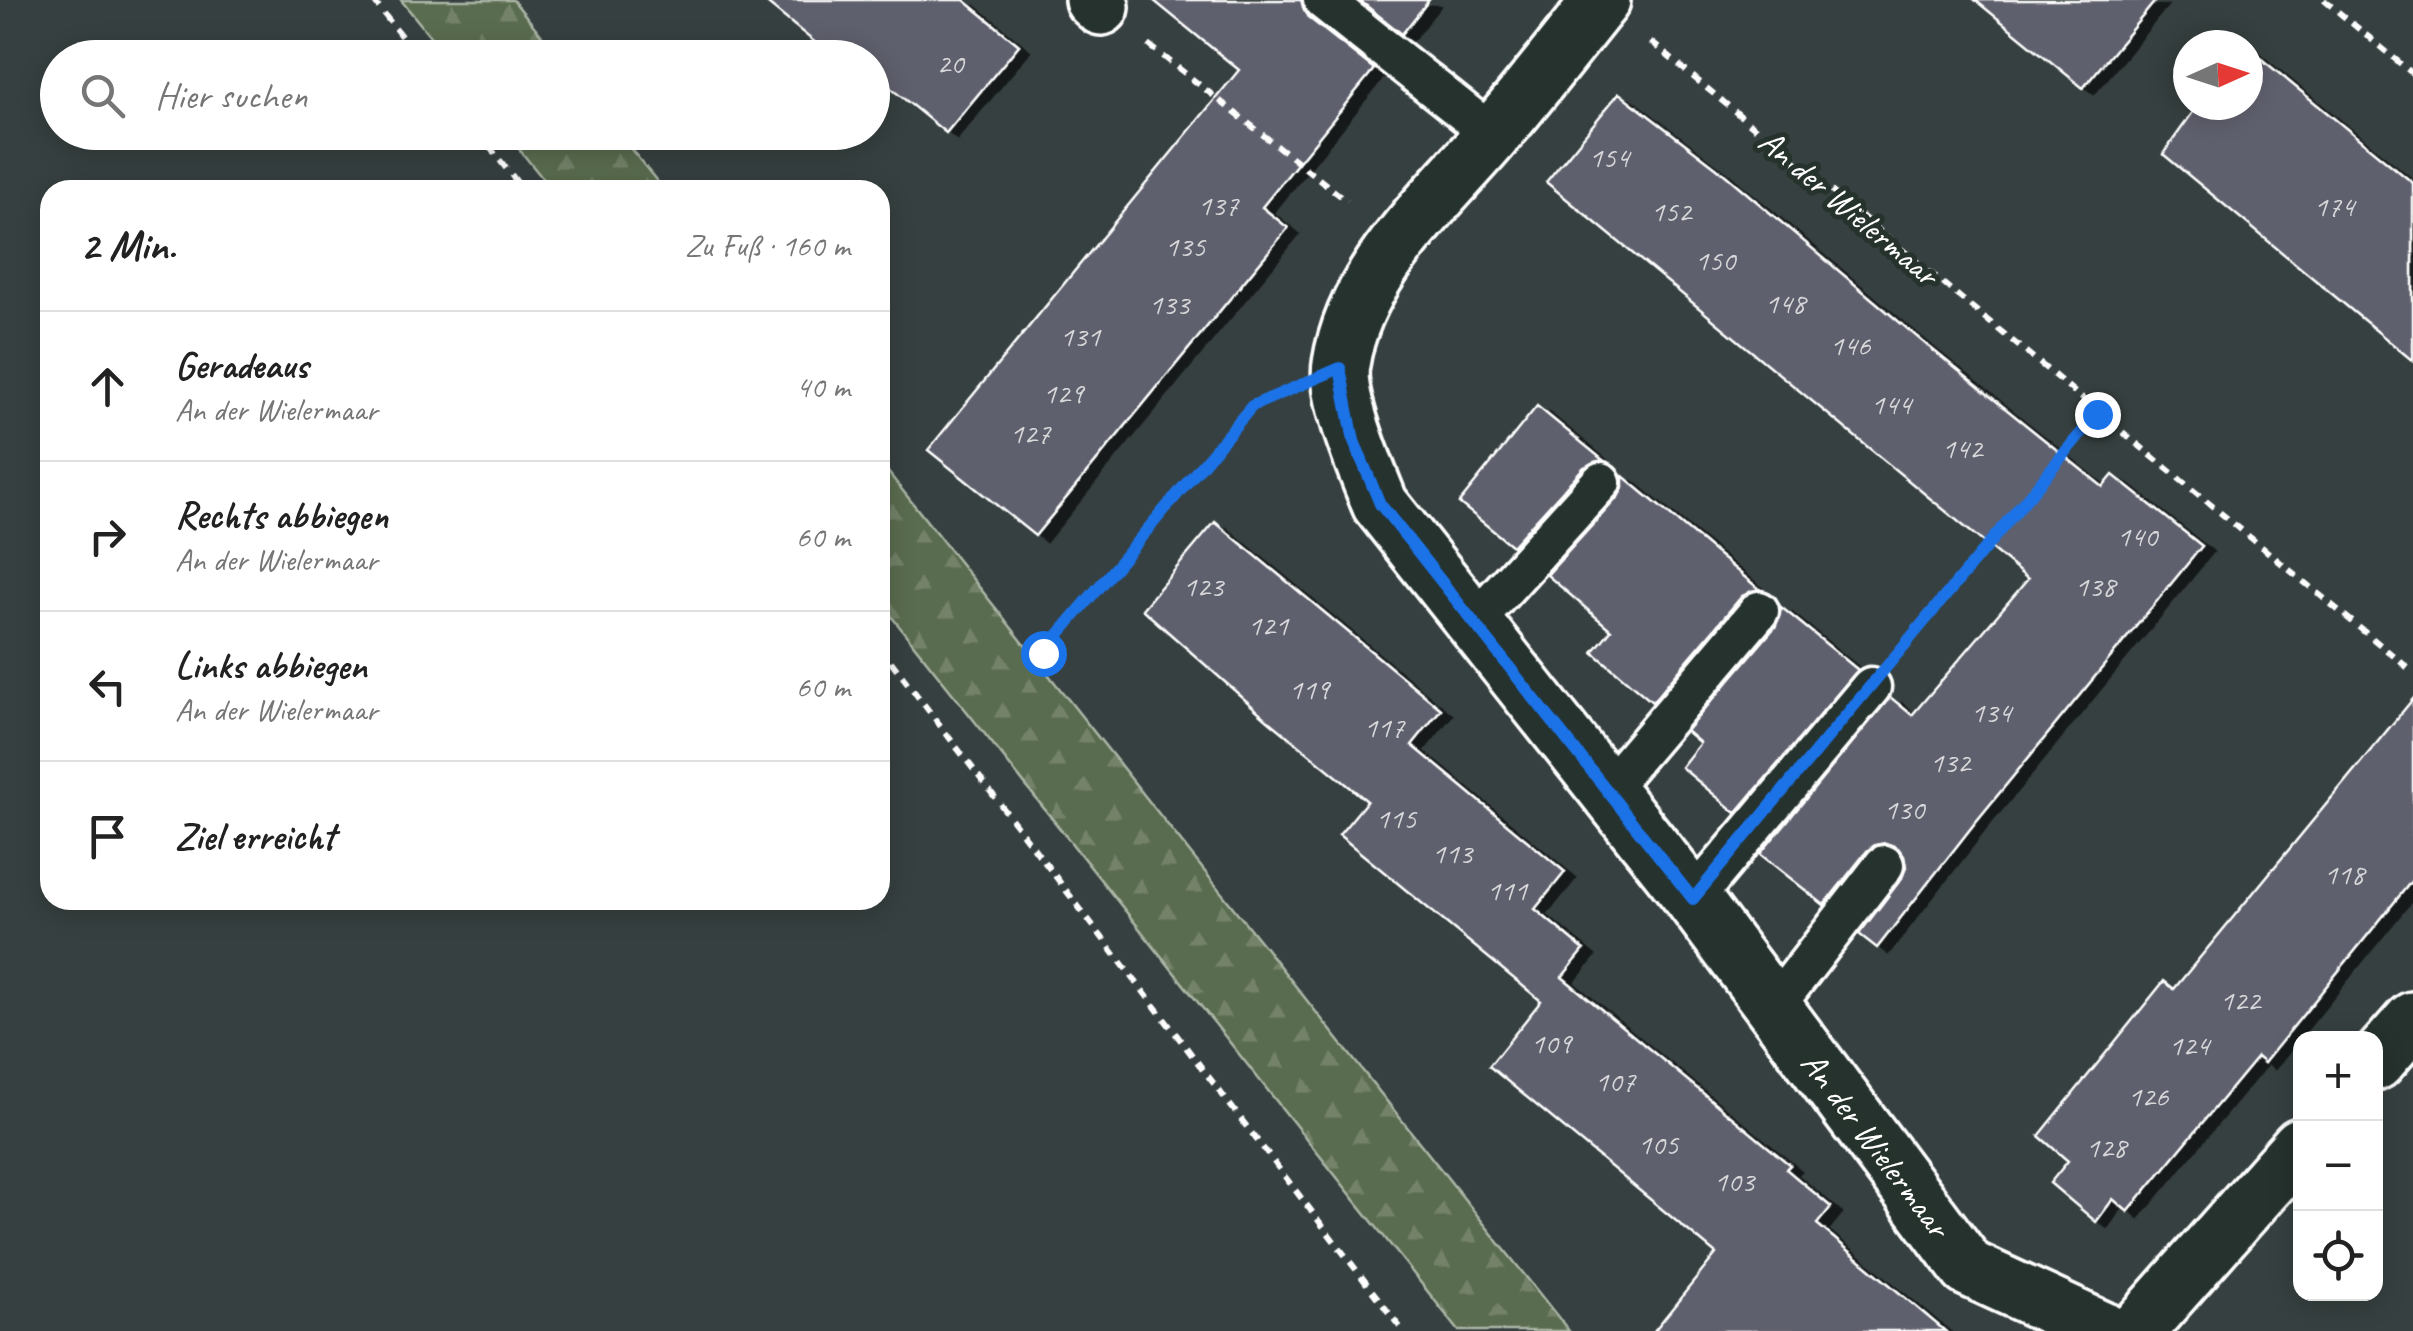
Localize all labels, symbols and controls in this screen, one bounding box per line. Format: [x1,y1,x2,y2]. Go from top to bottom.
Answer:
north arrow [2173,30,2263,120]
search box [40,40,890,150]
house number: 20 [937,44,966,82]
icon: search [75,68,130,123]
text: Hier suchen [155,72,307,119]
street label: An der Wielermaar [1749,119,1950,298]
house number: 154 [1589,138,1632,176]
house number: 137 [1198,186,1240,224]
house number: 174 [2314,187,2357,225]
house number: 152 [1651,192,1694,230]
text: 2 Min. [80,219,176,272]
text: Zu Fuß · 160 m [685,225,850,266]
house number: 135 [1165,227,1207,265]
house number: 150 [1695,241,1738,279]
house number: 148 [1765,284,1808,322]
house number: 133 [1149,285,1192,323]
house number: 131 [1060,317,1102,355]
house number: 146 [1830,326,1872,364]
text: Geradeaus [175,342,308,389]
icon: ahead [80,359,135,414]
text: 40 m [796,366,850,407]
house number: 129 [1043,374,1086,412]
house number: 144 [1871,385,1914,423]
text: An der Wielermaar [175,389,377,430]
route end [2075,392,2121,438]
house number: 127 [1010,414,1052,452]
house number: 142 [1942,429,1985,467]
text: Rechts abbiegen [175,492,388,539]
icon: right [80,509,135,564]
text: 60 m [796,516,850,557]
house number: 140 [2117,517,2160,555]
text: An der Wielermaar [175,539,377,580]
house number: 123 [1183,567,1226,605]
house number: 138 [2075,567,2118,605]
house number: 121 [1248,606,1290,644]
route start [1021,631,1067,677]
text: Links abbiegen [175,642,367,689]
icon: left [80,659,135,714]
text: 60 m [796,666,850,707]
house number: 119 [1289,670,1332,708]
text: An der Wielermaar [175,689,377,730]
house number: 134 [1971,693,2014,731]
house number: 117 [1364,708,1406,746]
house number: 132 [1930,743,1973,781]
house number: 130 [1884,790,1927,828]
house number: 115 [1376,799,1418,837]
icon: arrive [80,809,135,864]
text: Ziel erreicht [175,813,335,860]
house number: 113 [1432,834,1475,872]
house number: 118 [2324,855,2367,893]
house number: 111 [1487,871,1529,909]
house number: 122 [2220,981,2263,1019]
house number: 109 [1531,1024,1574,1062]
house number: 124 [2169,1026,2212,1064]
map controls [2293,1031,2383,1301]
button: + [2293,1031,2383,1121]
street label: An der Wielermaar [1791,1042,1962,1249]
house number: 107 [1595,1062,1637,1100]
house number: 126 [2128,1077,2170,1115]
button: − [2293,1121,2383,1211]
house number: 105 [1638,1125,1680,1163]
house number: 128 [2086,1128,2129,1166]
house number: 103 [1714,1162,1757,1200]
button: locate [2293,1211,2383,1301]

